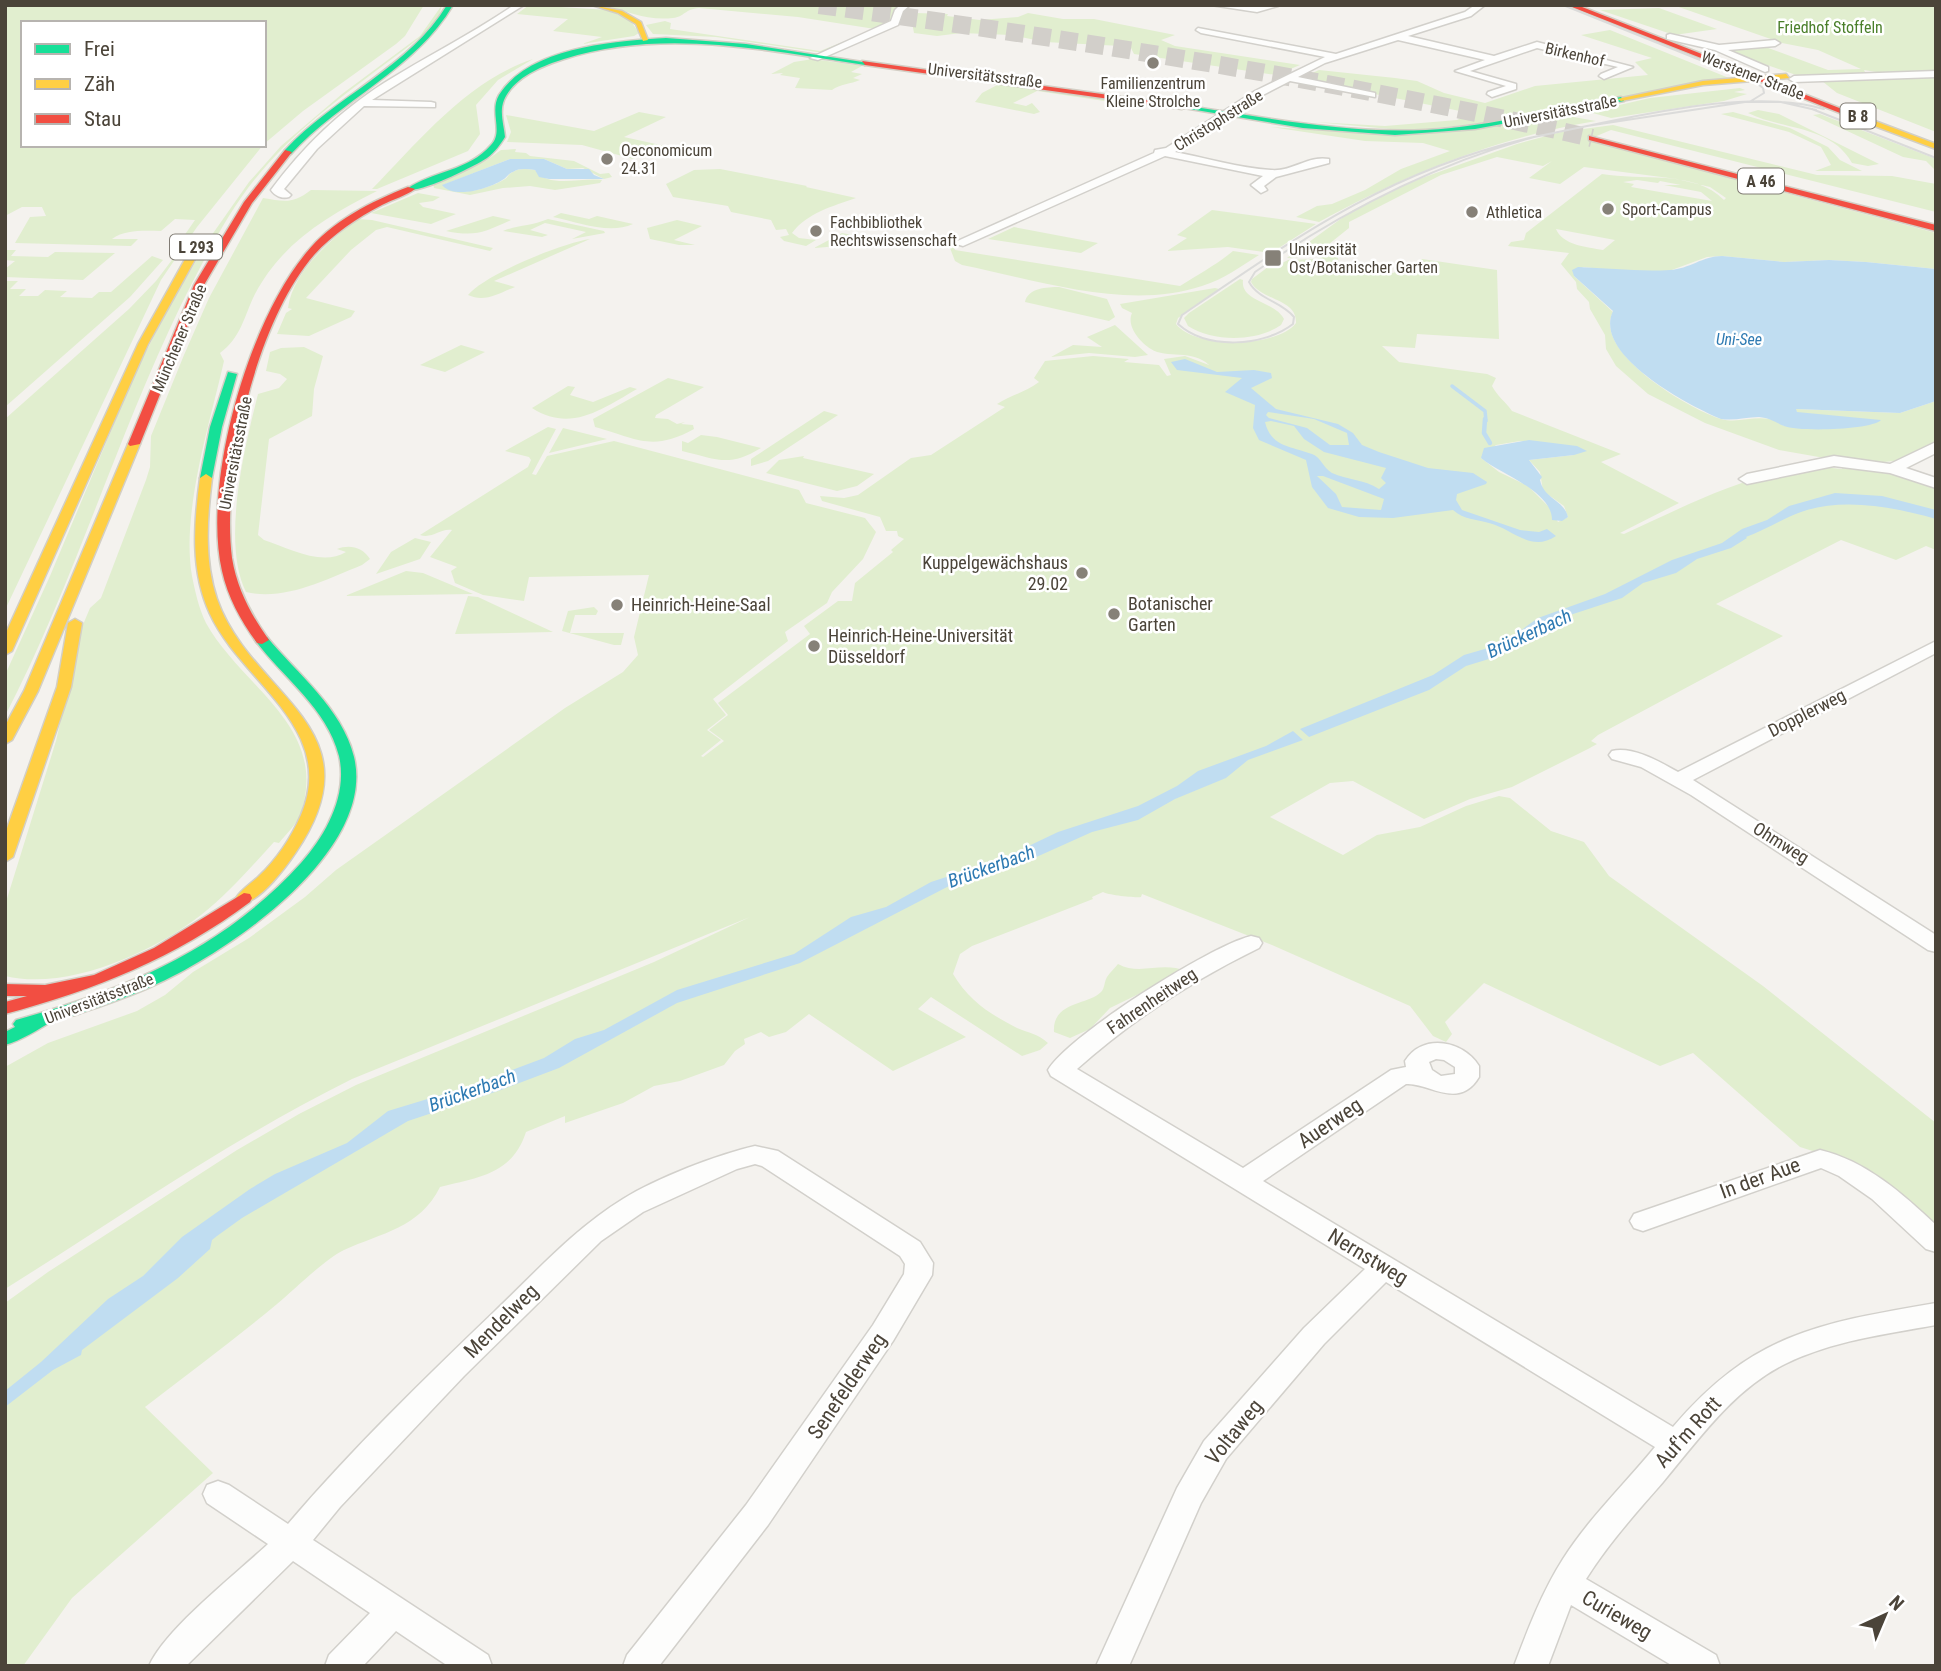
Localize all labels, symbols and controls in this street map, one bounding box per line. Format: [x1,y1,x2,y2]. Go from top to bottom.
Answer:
park label: Friedhof Stoffeln [1777,18,1883,37]
legend [21,21,266,147]
text: Frei [84,37,115,61]
street label: Birkenhof [1543,38,1606,71]
street label: Werstener Straße [1699,47,1807,104]
marker: Familienzentrum Kleine Strolche [1145,55,1161,71]
street label: Universitätsstraße [927,59,1043,92]
text: Zäh [84,72,115,96]
place label: Familienzentrum Kleine Strolche [1101,74,1205,111]
street label: Christophstraße [1170,86,1266,155]
street label: Universitätsstraße [1502,91,1618,132]
road number: B 8 [1840,104,1876,128]
text: Stau [84,107,121,131]
place label: Oeconomicum 24.31 [621,141,712,178]
marker: Oeconomicum 24.31 [599,151,615,167]
road number: A 46 [1738,168,1784,194]
place label: Sport-Campus [1622,200,1712,219]
marker: Sport-Campus [1600,201,1616,217]
place label: Athletica [1486,203,1542,222]
marker: Athletica [1464,204,1480,220]
place label: Fachbibliothek Rechtswissenschaft [830,213,957,250]
marker: Fachbibliothek Rechtswissenschaft [808,223,824,239]
road number: L 293 [170,234,222,260]
place label: Universität Ost/Botanischer Garten [1289,240,1438,277]
marker: Universität Ost/Botanischer Garten [1263,248,1283,268]
street label: Münchener Straße [148,282,211,395]
water label: Uni-See [1716,330,1762,349]
street label: Universitätsstraße [215,395,256,511]
place label: Kuppelgewächshaus 29.02 [922,552,1068,594]
marker: Kuppelgewächshaus 29.02 [1074,565,1090,581]
place label: Botanischer Garten [1128,593,1213,635]
place label: Heinrich-Heine-Saal [631,594,771,615]
marker: Heinrich-Heine-Saal [609,597,625,613]
water label: Brückerbach [1483,604,1575,663]
marker: Botanischer Garten [1106,606,1122,622]
place label: Heinrich-Heine-Universität Düsseldorf [828,625,1013,667]
marker: Heinrich-Heine-Universität Düsseldorf [806,638,822,654]
street label: Dopplerweg [1764,684,1849,741]
street label: Ohmweg [1749,817,1813,868]
water label: Brückerbach [945,840,1038,893]
street label: Fahrenheitweg [1103,963,1201,1038]
street label: Universitätsstraße [42,969,156,1028]
water label: Brückerbach [426,1064,519,1117]
street label: Auerweg [1293,1093,1367,1153]
street label: In der Aue [1717,1152,1804,1204]
street label: Nernstweg [1324,1224,1412,1290]
street label: Mendelweg [459,1279,543,1363]
street label: Senefelderweg [803,1329,891,1443]
street label: Auf'm Rott [1650,1392,1726,1472]
street label: Voltaweg [1201,1395,1267,1469]
north arrow [1850,1580,1920,1650]
street label: Curieweg [1578,1585,1656,1645]
text: N [1884,1591,1909,1615]

